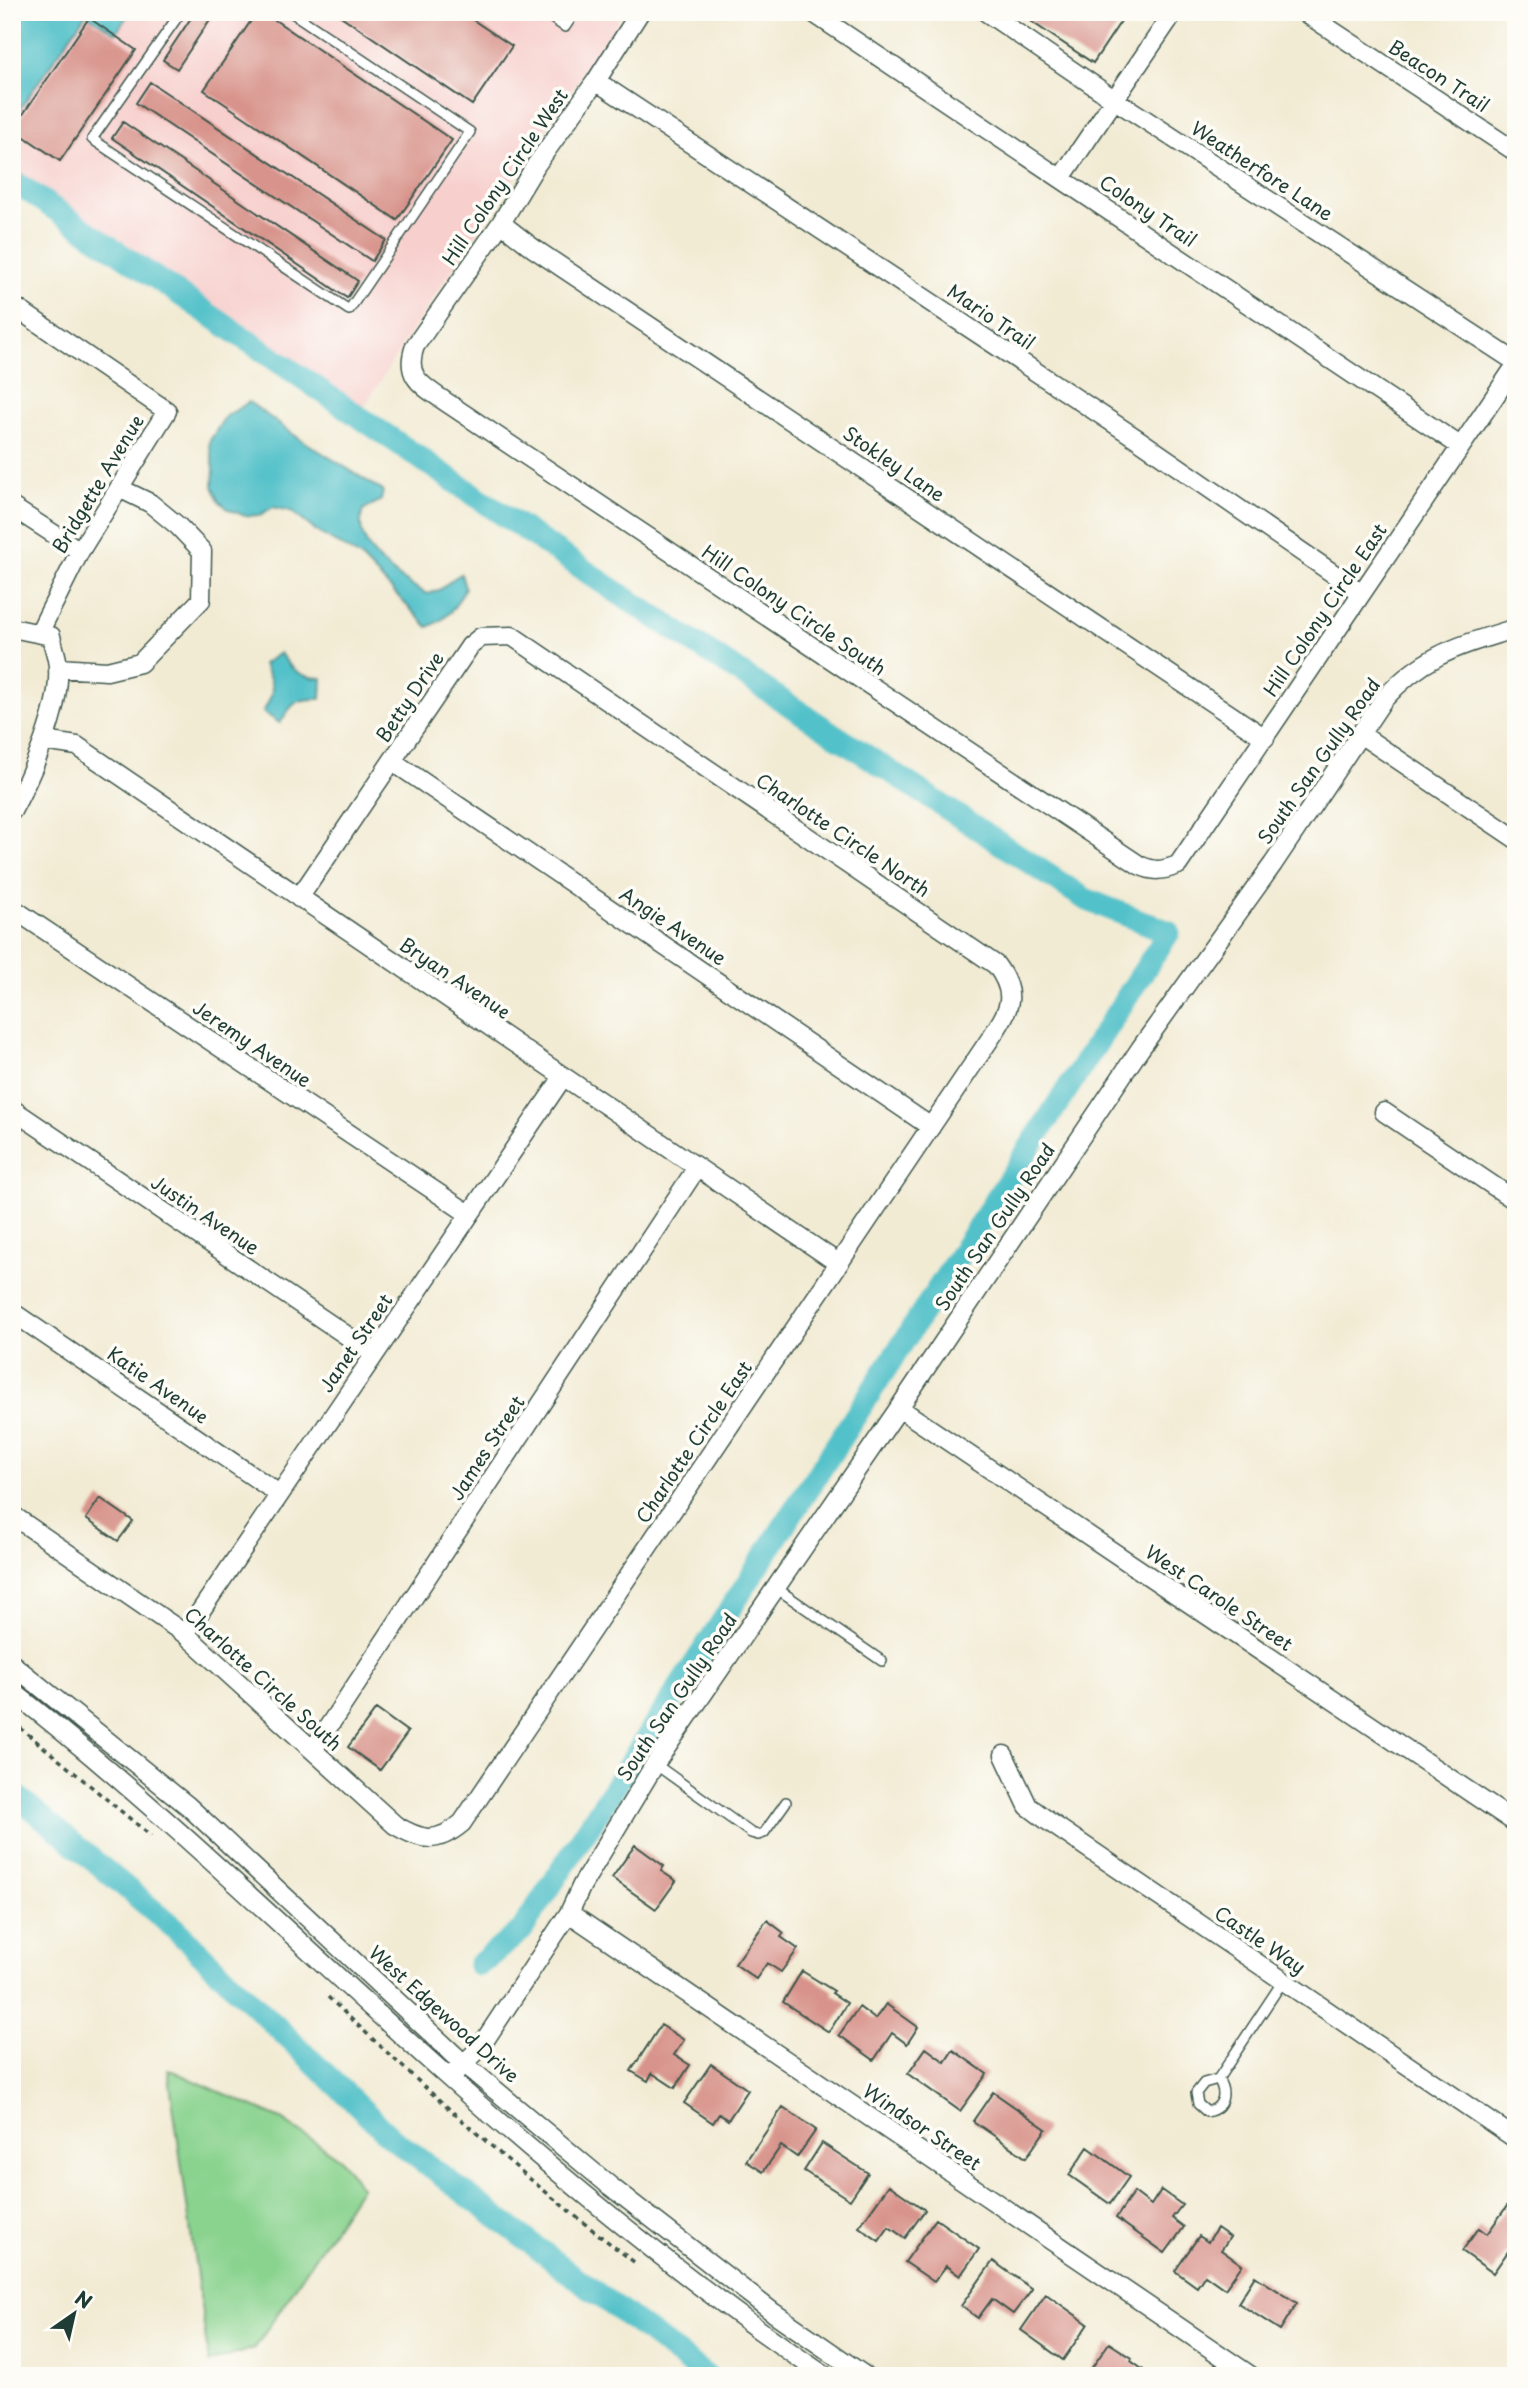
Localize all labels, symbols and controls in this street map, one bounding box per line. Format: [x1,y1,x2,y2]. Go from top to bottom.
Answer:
street label: Beacon Trail [1384,32,1495,118]
street label: Hill Colony Circle West [434,82,574,270]
street label: Weatherfore Lane [1186,114,1339,227]
street label: Colony Trail [1094,167,1203,253]
street label: Mario Trail [942,276,1041,356]
street label: Bridgette Avenue [45,409,150,558]
street label: Stokley Lane [838,419,951,508]
street label: Hill Colony Circle East [1256,517,1393,702]
street label: Hill Colony Circle South [697,537,892,681]
street label: Betty Drive [369,646,450,747]
street label: South San Gully Road [1250,672,1386,849]
street label: Charlotte Circle North [751,765,936,903]
street label: Angie Avenue [615,879,732,971]
street label: Bryan Avenue [395,930,517,1025]
street label: Jeremy Avenue [188,993,318,1093]
street label: South San Gully Road [927,1137,1061,1316]
street label: Justin Avenue [146,1168,265,1261]
street label: Janet Street [312,1287,399,1397]
street label: Katie Avenue [102,1339,215,1430]
street label: Charlotte Circle East [628,1354,758,1528]
street label: James Street [442,1389,531,1505]
street label: West Carole Street [1140,1537,1299,1657]
street label: Charlotte Circle South [179,1600,349,1757]
street label: South San Gully Road [609,1607,743,1786]
street label: Castle Way [1209,1898,1312,1980]
street label: West Edgewood Drive [363,1938,526,2088]
street label: Windsor Street [858,2076,987,2176]
north arrow [38,2280,108,2350]
text: N [70,2283,98,2315]

